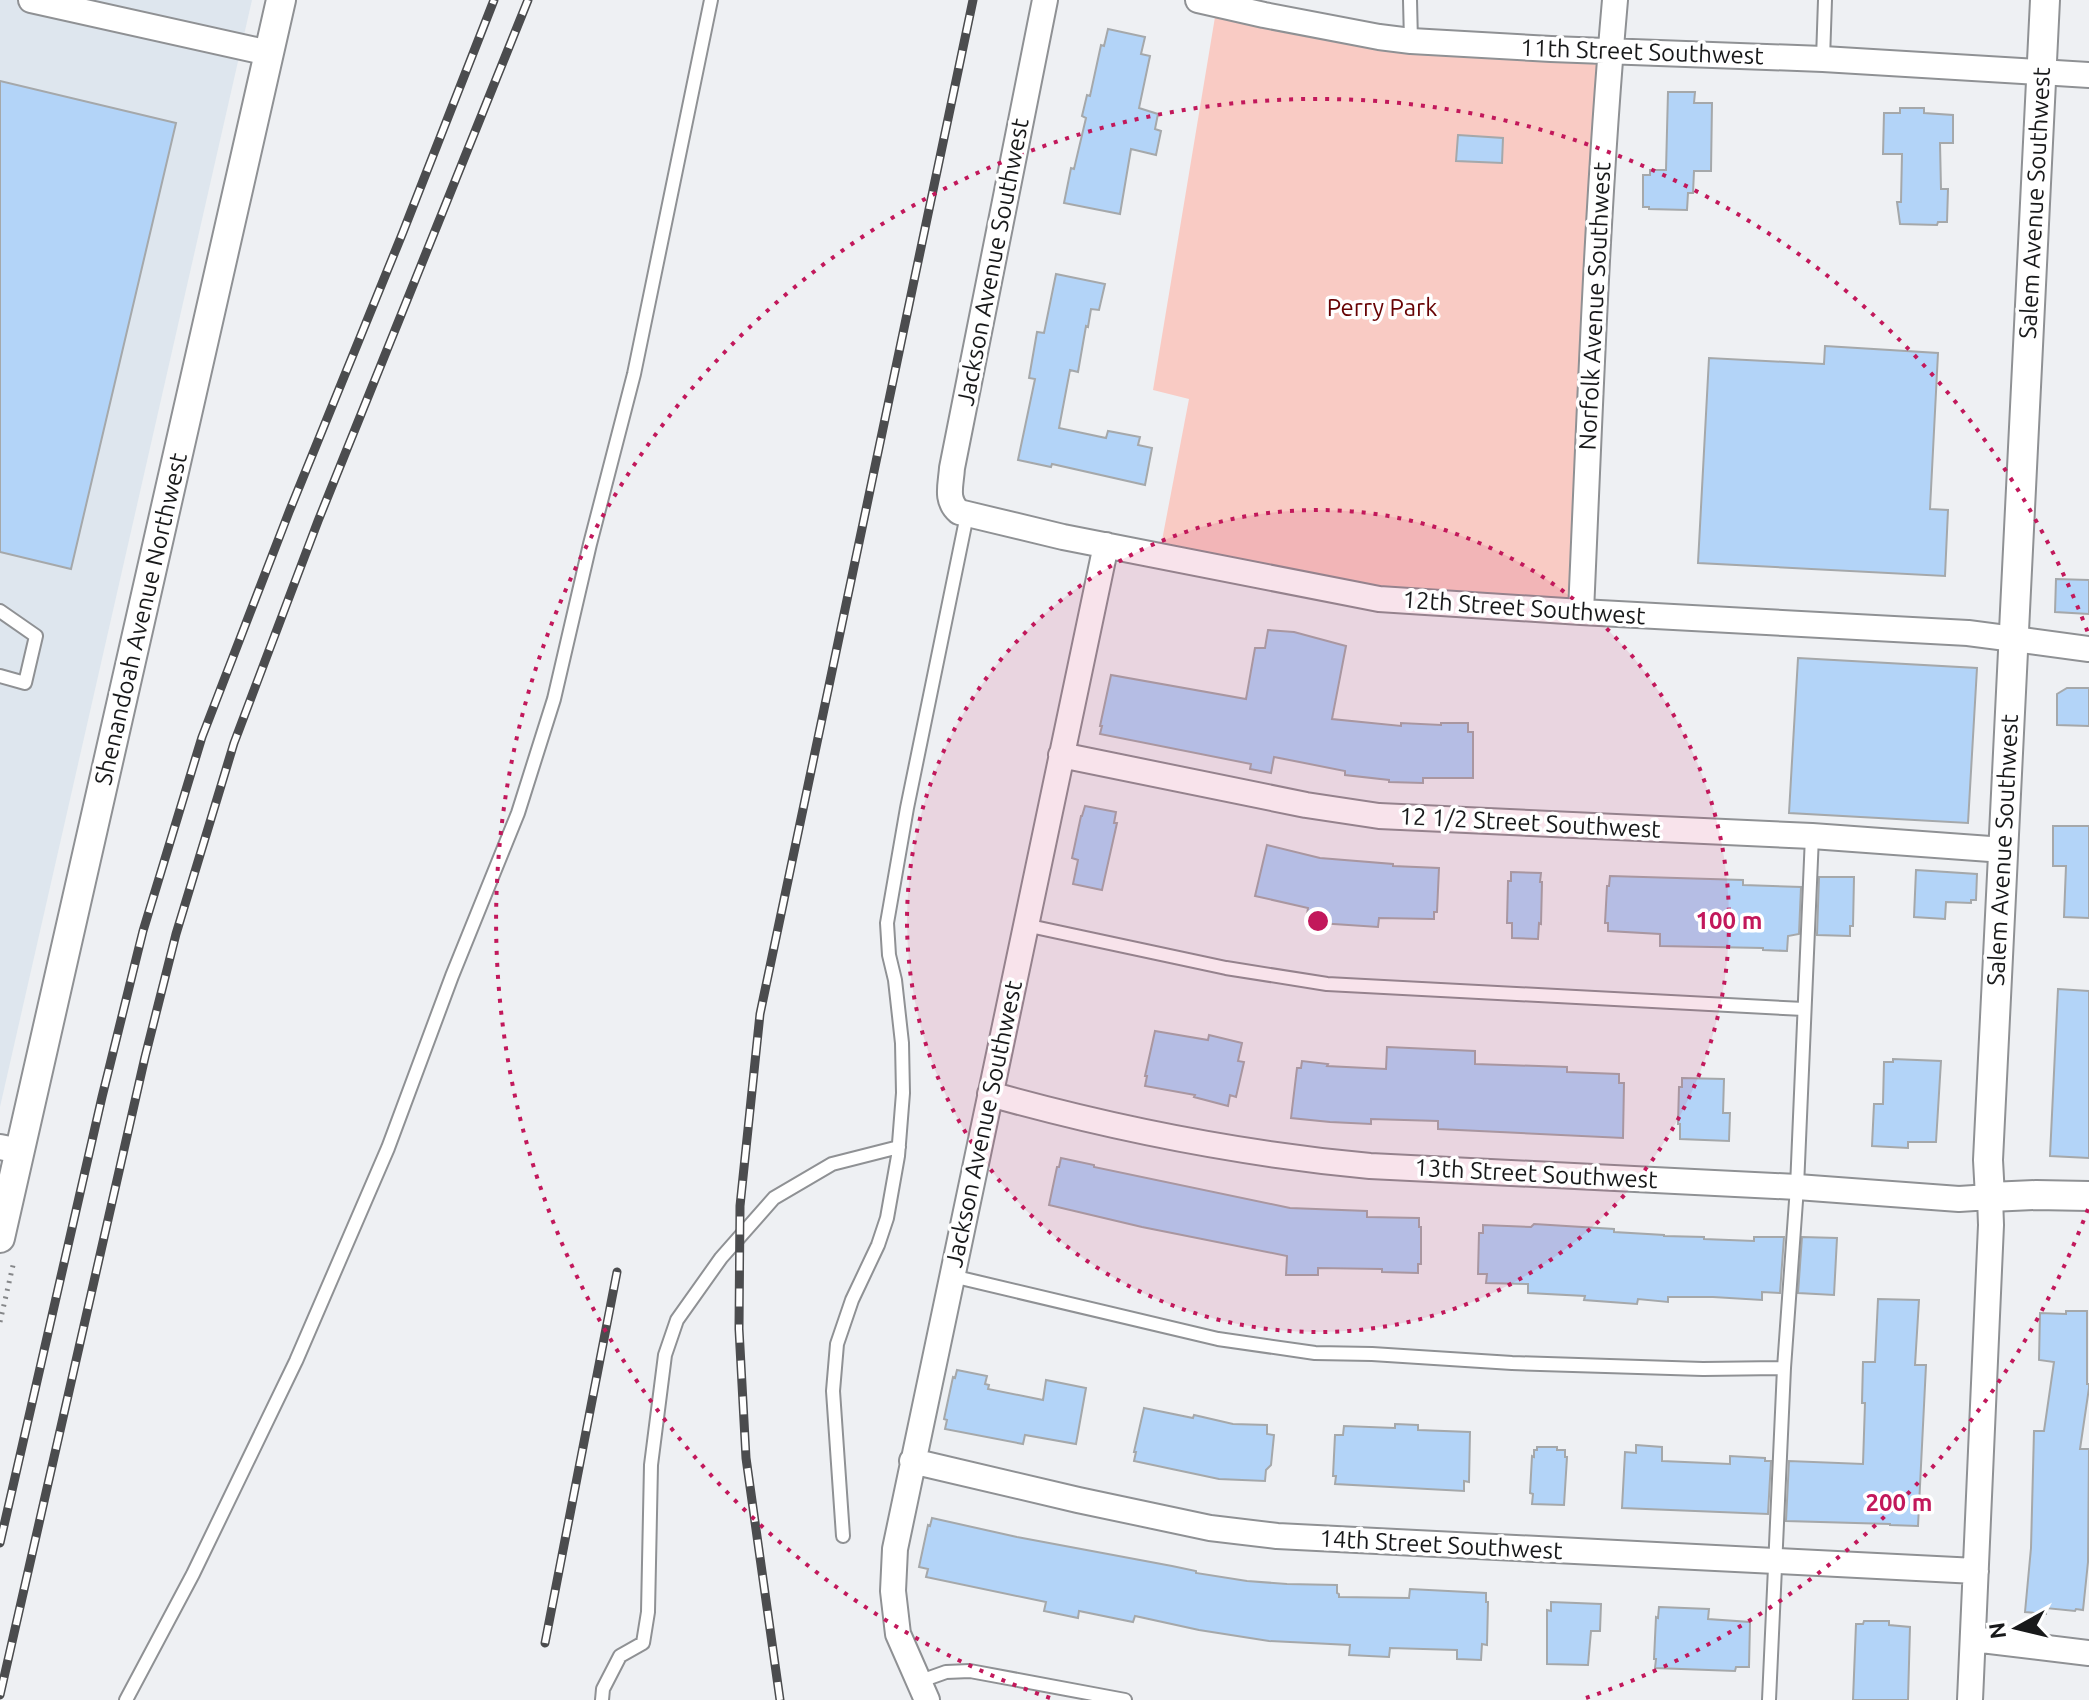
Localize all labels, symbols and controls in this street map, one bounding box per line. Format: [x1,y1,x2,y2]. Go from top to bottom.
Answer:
street label: 11th Street Southwest [1520,34,1765,69]
street label: Salem Avenue Southwest [2014,66,2055,340]
street label: Jackson Avenue Southwest [951,115,1034,408]
street label: Norfolk Avenue Southwest [1573,160,1616,451]
park label: Perry Park [1327,294,1437,321]
street label: Shenandoah Avenue Northwest [89,450,192,788]
street label: 12th Street Southwest [1402,586,1647,629]
street label: Salem Avenue Southwest [1982,713,2023,987]
street label: 12 1/2 Street Southwest [1399,802,1662,843]
centre of rings [1304,907,1332,935]
text: 100 m [1696,907,1762,934]
street label: Jackson Avenue Southwest [940,977,1027,1270]
street label: 13th Street Southwest [1414,1154,1659,1193]
text: 200 m [1866,1489,1932,1516]
street label: 14th Street Southwest [1319,1525,1564,1564]
north arrow [1977,1588,2057,1668]
text: N [1983,1621,2010,1641]

